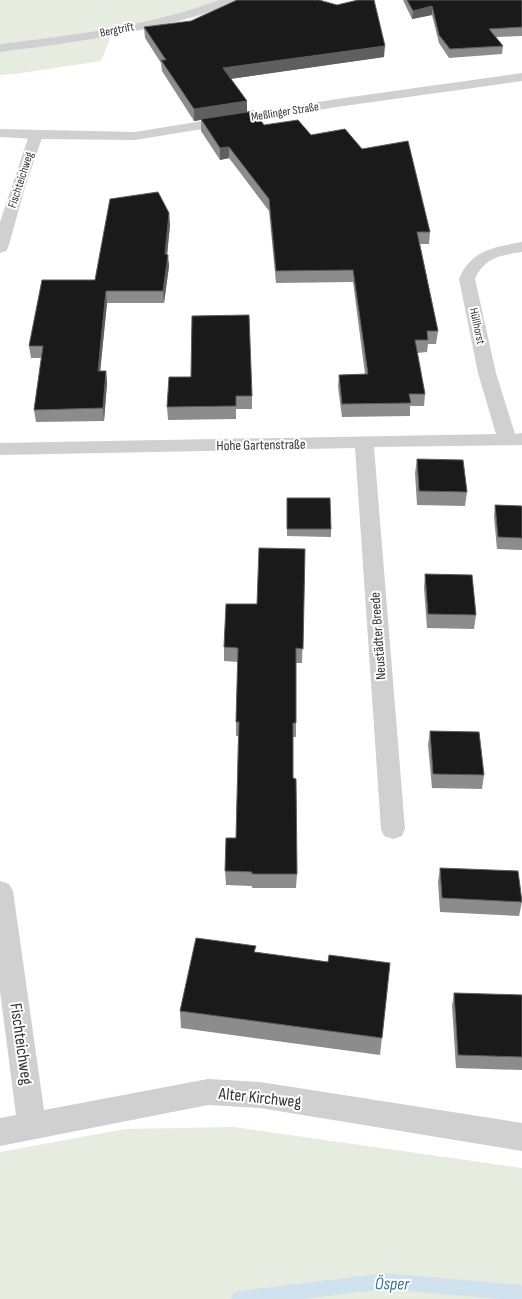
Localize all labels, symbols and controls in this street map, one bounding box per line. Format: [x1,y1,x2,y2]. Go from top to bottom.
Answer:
street label: Bergtrift [99,19,136,41]
street label: Meßlinger Straße [250,99,320,125]
street label: Fischteichweg [5,150,37,210]
street label: Hüllhorst [466,306,488,346]
street label: Hohe Gartenstraße [216,436,306,454]
street label: Neustädter Breede [366,592,390,680]
street label: Fischteichweg [5,1002,37,1086]
street label: Alter Kirchweg [217,1084,302,1112]
water label: Ösper [375,1273,410,1295]

